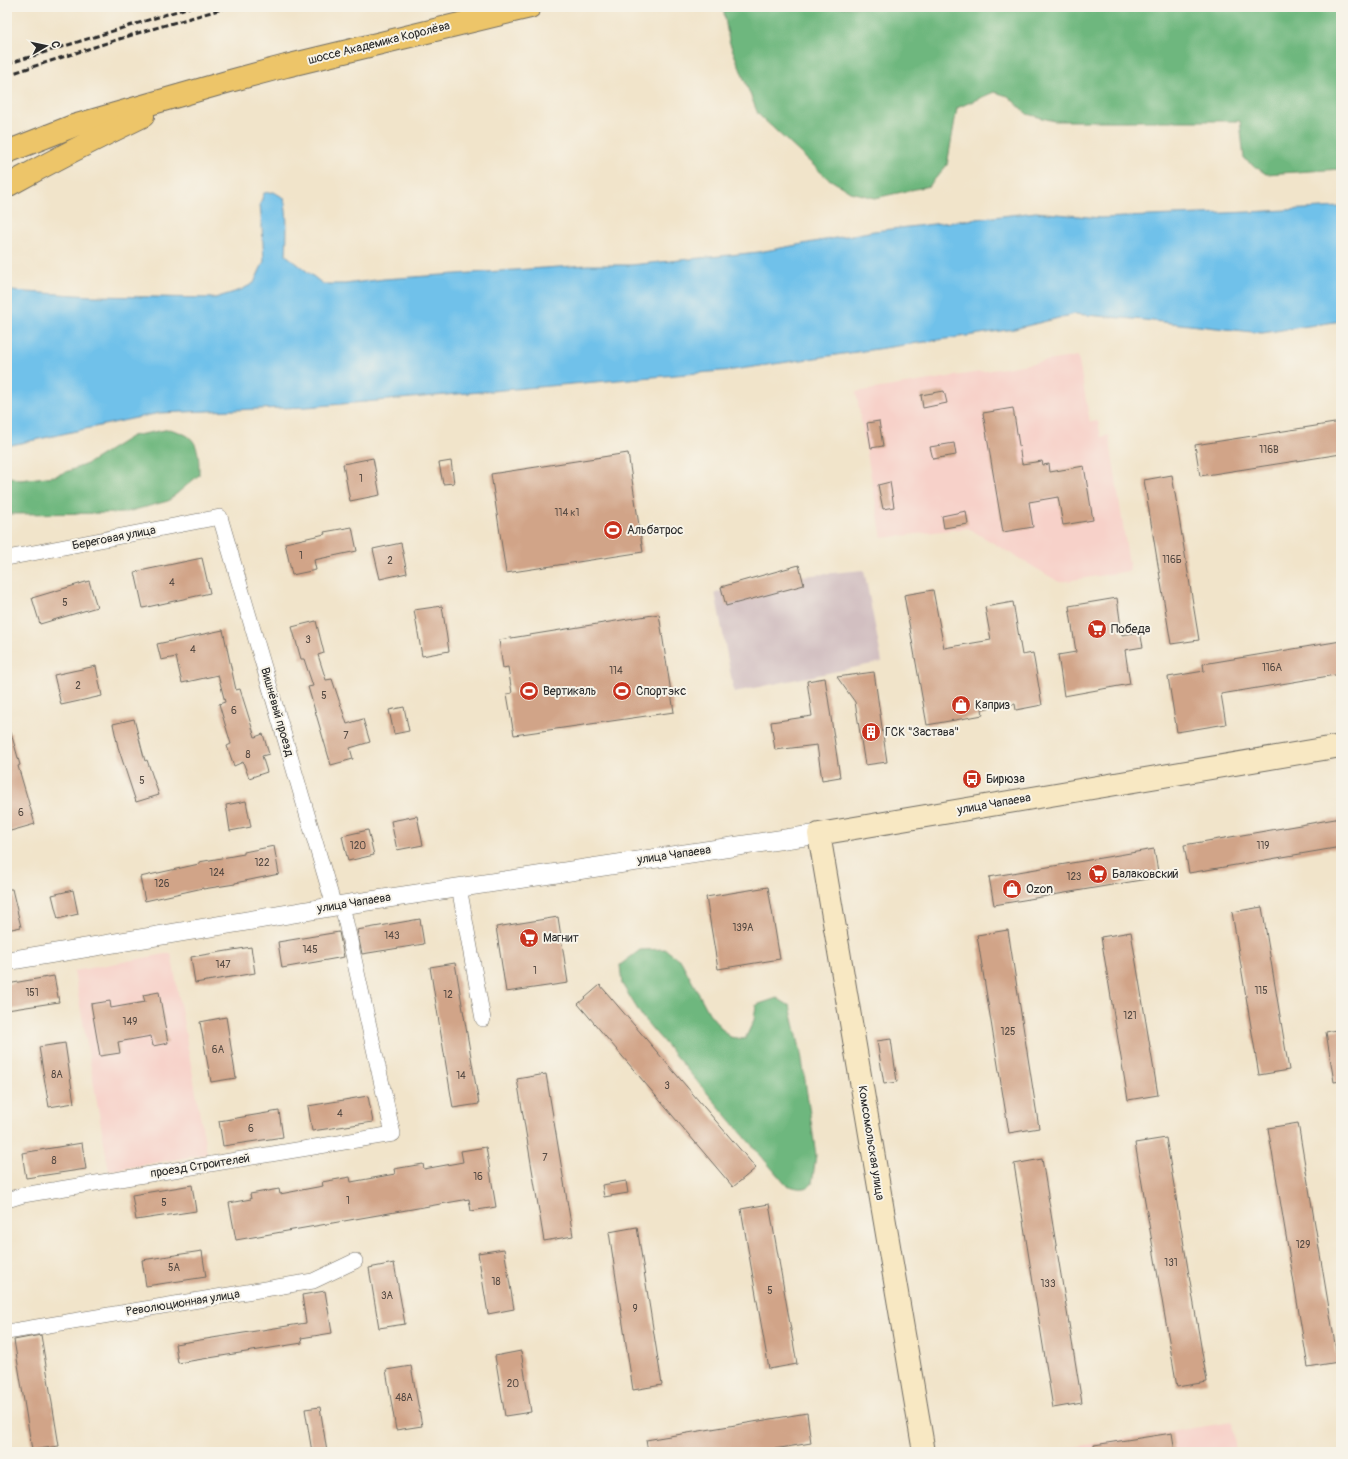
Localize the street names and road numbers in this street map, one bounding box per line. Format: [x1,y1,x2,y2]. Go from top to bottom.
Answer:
street label: шоссе Академика Королёва [307,18,452,68]
street label: Береговая улица [71,522,157,553]
street label: Вишнёвый проезд [257,666,297,759]
street label: улица Чапаева [955,790,1032,818]
street label: улица Чапаева [635,842,712,868]
street label: улица Чапаева [315,890,392,916]
street label: Комсомольская улица [855,1085,888,1202]
street label: проезд Строителей [149,1151,251,1181]
street label: Революционная улица [125,1287,241,1319]

